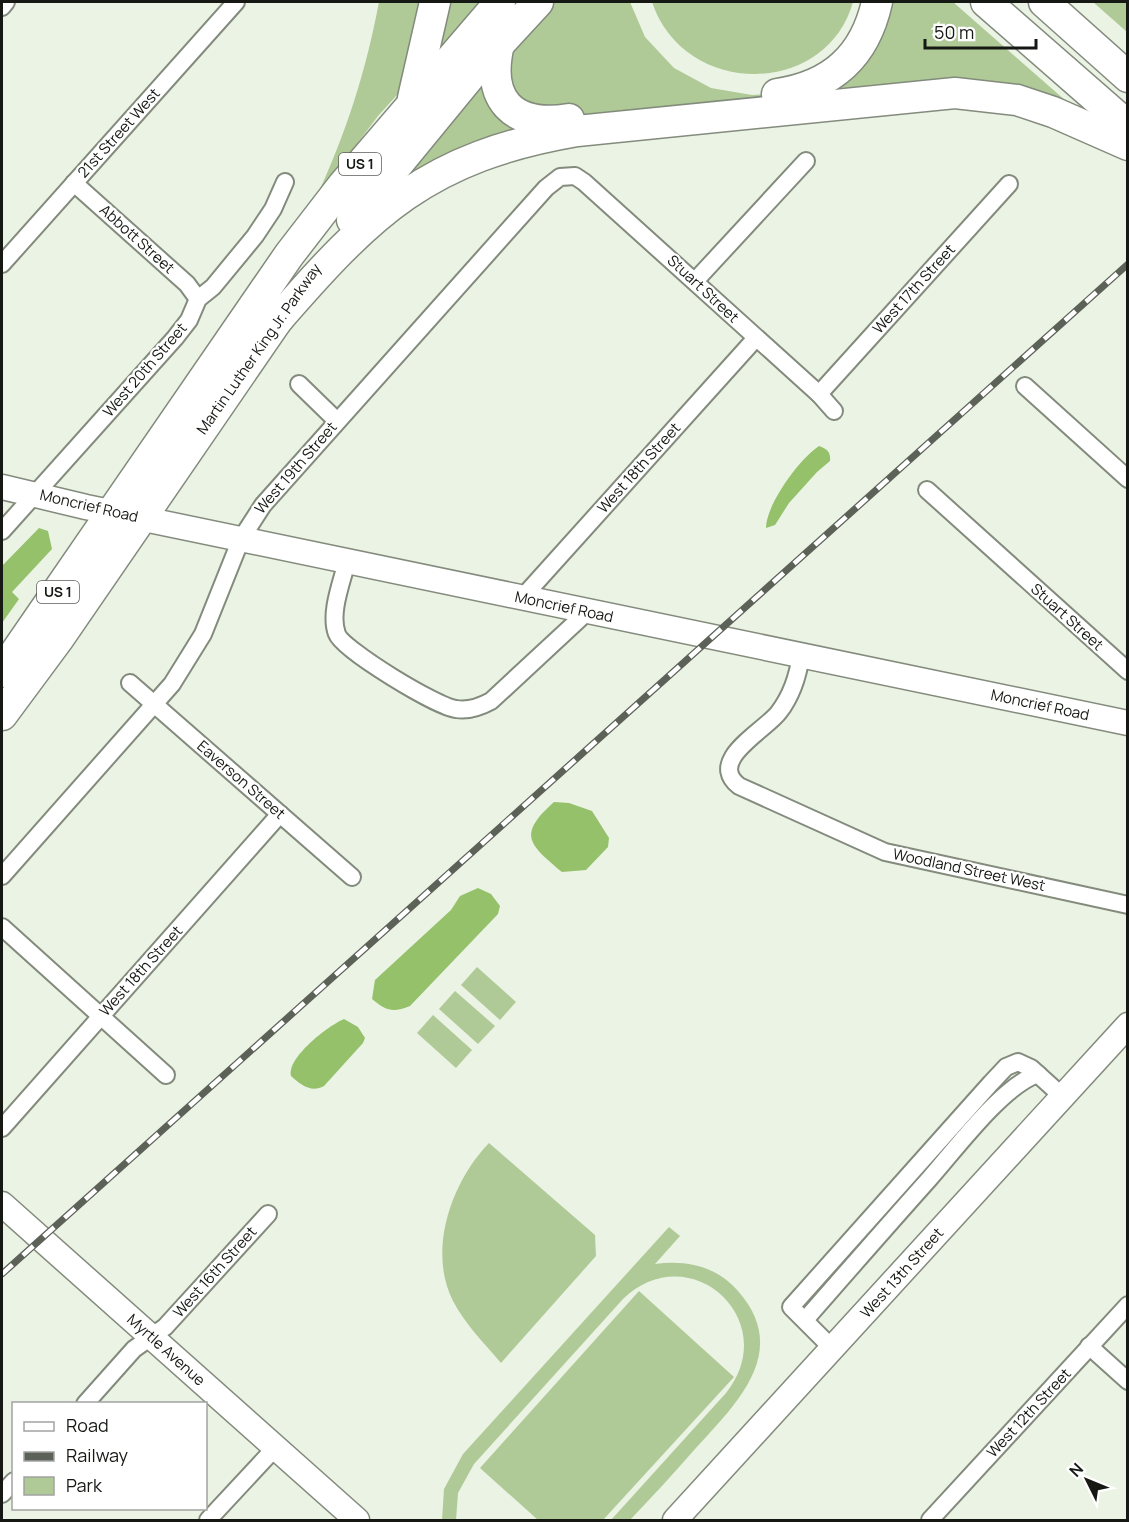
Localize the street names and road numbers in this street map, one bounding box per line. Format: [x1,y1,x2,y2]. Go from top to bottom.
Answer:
street label: 21st Street West [73,83,165,182]
road number: US 1 [339,153,381,175]
street label: Abbott Street [95,199,179,278]
street label: West 17th Street [868,239,960,338]
street label: Stuart Street [663,250,744,327]
street label: Martin Luther King Jr. Parkway [191,259,326,438]
street label: West 20th Street [98,318,191,421]
street label: West 19th Street [250,417,342,518]
street label: West 18th Street [592,418,685,518]
street label: Moncrief Road [38,484,140,527]
street label: Stuart Street [1027,578,1108,655]
road number: US 1 [37,581,79,603]
street label: Moncrief Road [513,586,615,627]
street label: Moncrief Road [989,684,1091,725]
street label: Eaverson Street [193,735,290,824]
street label: Woodland Street West [891,843,1047,896]
street label: West 18th Street [94,921,187,1021]
street label: West 16th Street [168,1222,261,1322]
street label: West 13th Street [855,1223,948,1322]
street label: Myrtle Avenue [123,1309,210,1391]
street label: West 12th Street [982,1363,1076,1462]

